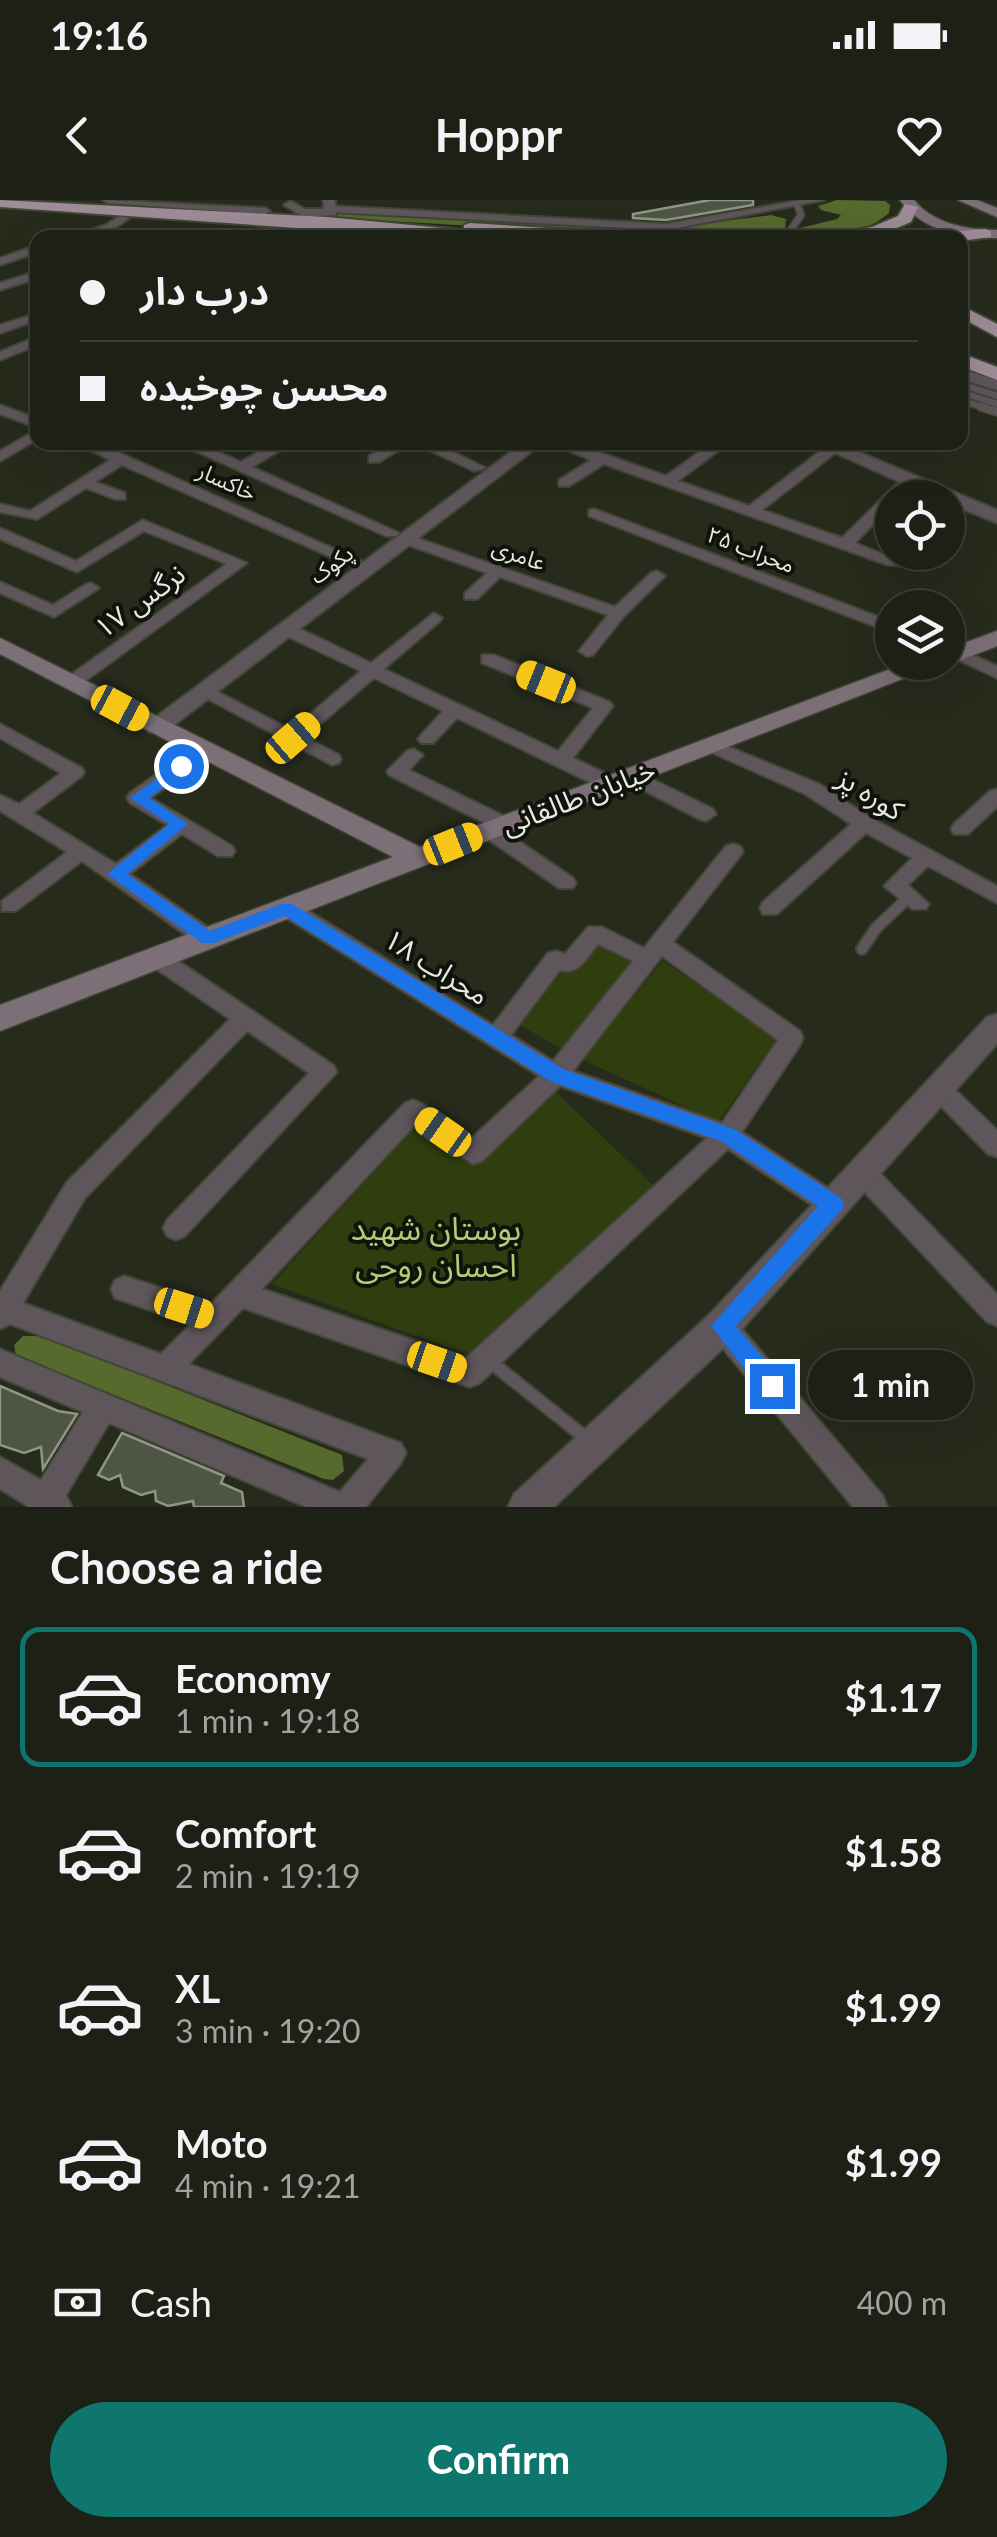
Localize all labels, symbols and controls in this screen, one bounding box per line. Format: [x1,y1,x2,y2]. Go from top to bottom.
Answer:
text: 19:16 [50,12,148,58]
icon: back [50,108,105,163]
text: Hoppr [435,108,562,162]
icon: heart [892,108,947,163]
text: درب دار [140,267,269,313]
text: محسن چوخیده [140,363,388,409]
street label: خاکسار [192,456,261,507]
map controls [875,480,965,680]
button: locate [875,480,965,570]
street label: محراب ۲۵ [703,520,799,578]
street label: عامری [489,532,549,576]
street label: پکوک [304,539,359,591]
street label: نرگس ۱۷ [87,556,192,645]
button: layers [875,590,965,680]
car [513,657,579,707]
car [86,681,154,735]
car [261,707,325,769]
route start [159,744,204,789]
street label: خیابان طالقانی [496,751,660,842]
street label: کوره پز [829,759,911,829]
car [420,819,486,869]
street label: محراب ۱۸ [378,921,495,1012]
car [410,1103,476,1161]
park label: بوستان شهید احسان روحی [351,1208,521,1285]
car [151,1284,217,1332]
car [404,1338,470,1386]
callout: 1 min [807,1351,972,1421]
route end [750,1364,795,1409]
text: 1 min [851,1365,930,1404]
text: Choose a ride [50,1540,323,1594]
icon: car [55,1652,145,1742]
text: Economy [175,1655,330,1701]
text: $1.17 [845,1674,942,1720]
text: 1 min · 19:18 [175,1701,361,1740]
icon: car [55,1807,145,1897]
text: Comfort [175,1810,316,1856]
text: $1.58 [845,1829,942,1875]
text: 2 min · 19:19 [175,1856,361,1895]
icon: car [55,1962,145,2052]
text: XL [175,1965,220,2011]
text: $1.99 [845,1984,942,2030]
text: 3 min · 19:20 [175,2011,361,2050]
icon: car [55,2117,145,2207]
text: Moto [175,2120,268,2166]
text: $1.99 [845,2139,942,2185]
text: 4 min · 19:21 [175,2166,361,2205]
icon: cash [50,2275,105,2330]
text: Cash [130,2279,212,2325]
text: 400 m [857,2283,947,2322]
button: Confirm [50,2402,947,2517]

